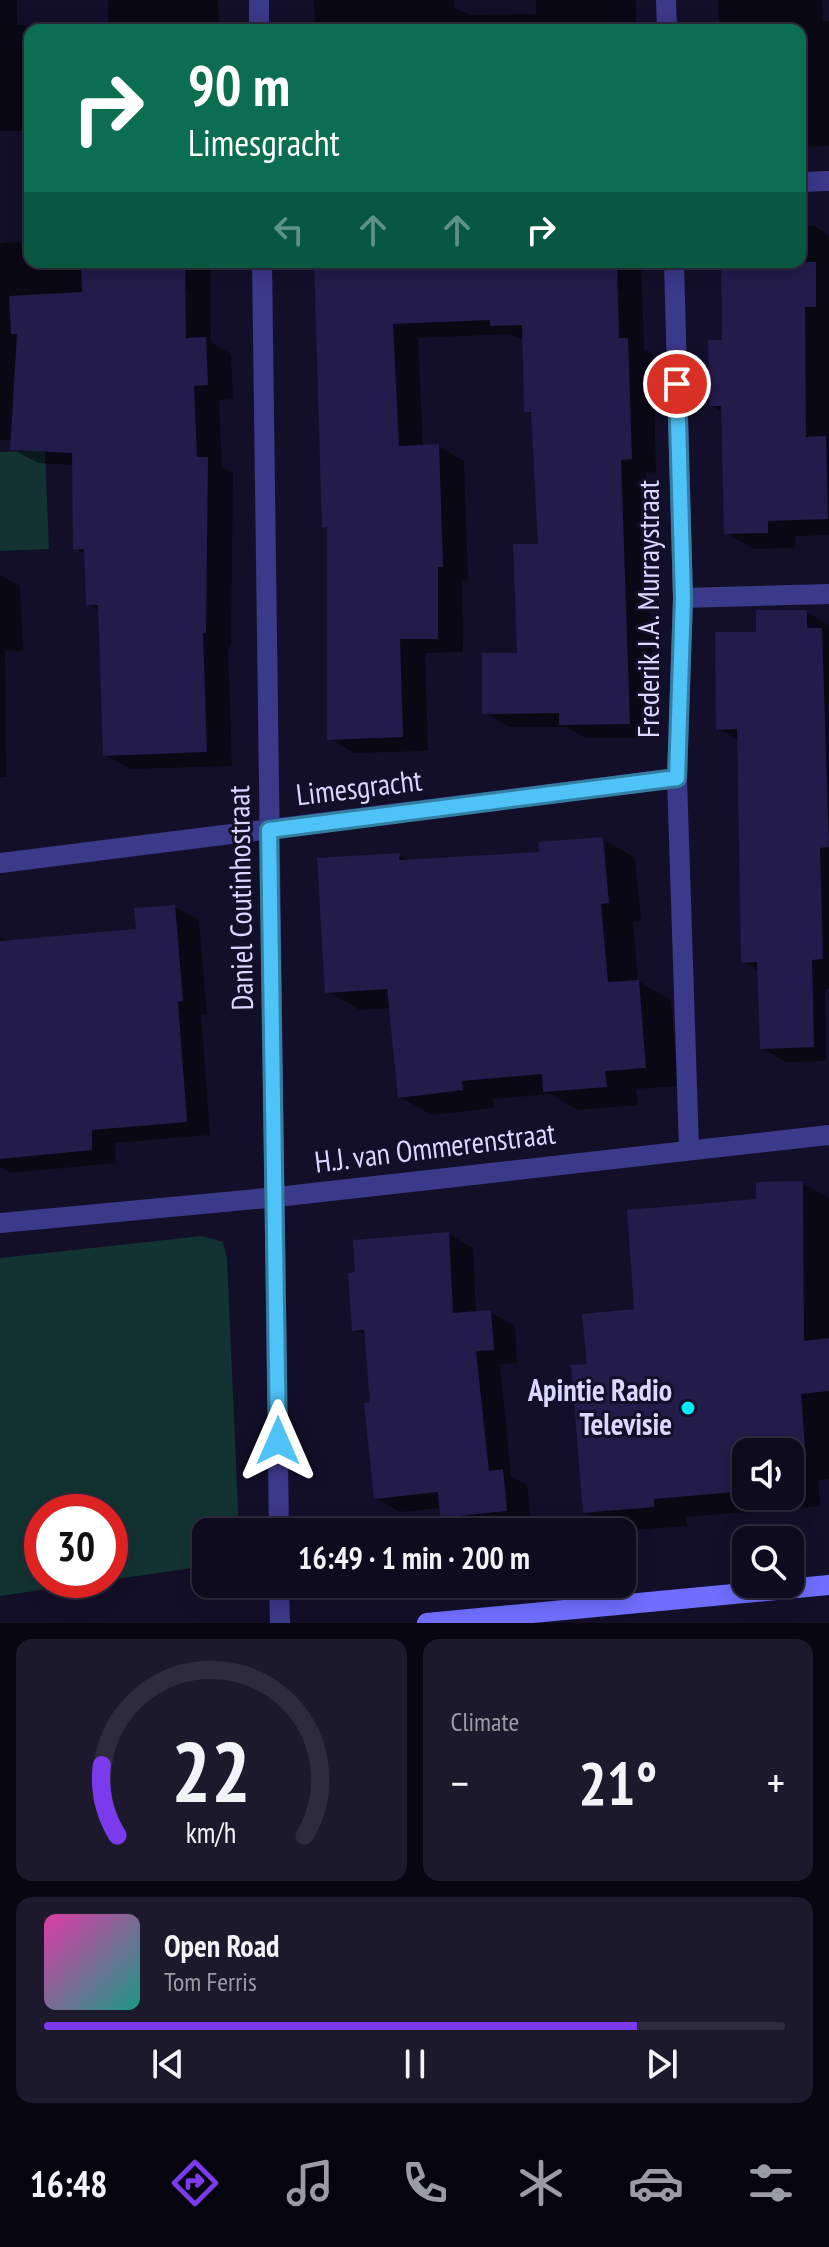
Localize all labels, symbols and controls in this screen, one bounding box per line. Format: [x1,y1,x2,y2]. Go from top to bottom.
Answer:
text: 90 m [188,49,290,121]
icon: right [56,56,160,160]
text: Limesgracht [188,119,340,166]
icon: left [267,208,311,252]
icon: ahead [351,208,395,252]
icon: ahead [435,208,479,252]
icon: right [519,208,563,252]
pin [643,350,711,418]
icon: arrive [655,362,699,406]
street label: Frederik J.A. Murraystraat [628,479,667,738]
street label: Limesgracht [294,759,425,814]
street label: Daniel Coutinhostraat [218,784,261,1011]
street label: H.J. van Ommerenstraat [312,1112,558,1181]
place label: Apintie Radio Televisie [527,1370,672,1443]
position arrow [236,1399,320,1483]
marker: Apintie Radio Televisie [679,1399,697,1417]
map controls [732,1438,804,1598]
button: sound [732,1438,804,1510]
speed limit sign: 30 [24,1494,128,1598]
button: search [732,1526,804,1598]
text: 16:49 · 1 min · 200 m [298,1538,530,1577]
text: Climate [451,1705,519,1738]
text: 22 [171,1717,251,1825]
text: 21° [578,1744,657,1822]
text: − [451,1754,469,1811]
text: + [767,1754,785,1811]
text: km/h [186,1814,237,1851]
text: Open Road [164,1926,279,1965]
text: Tom Ferris [164,1965,257,1998]
icon: previous [146,2042,190,2086]
icon: pause [393,2042,437,2086]
icon: next [640,2042,684,2086]
icon: directions [167,2155,223,2211]
icon: music [282,2155,338,2211]
icon: phone [397,2155,453,2211]
icon: climate [513,2155,569,2211]
icon: car [628,2155,684,2211]
icon: filters [743,2155,799,2211]
text: 16:48 [30,2160,108,2207]

